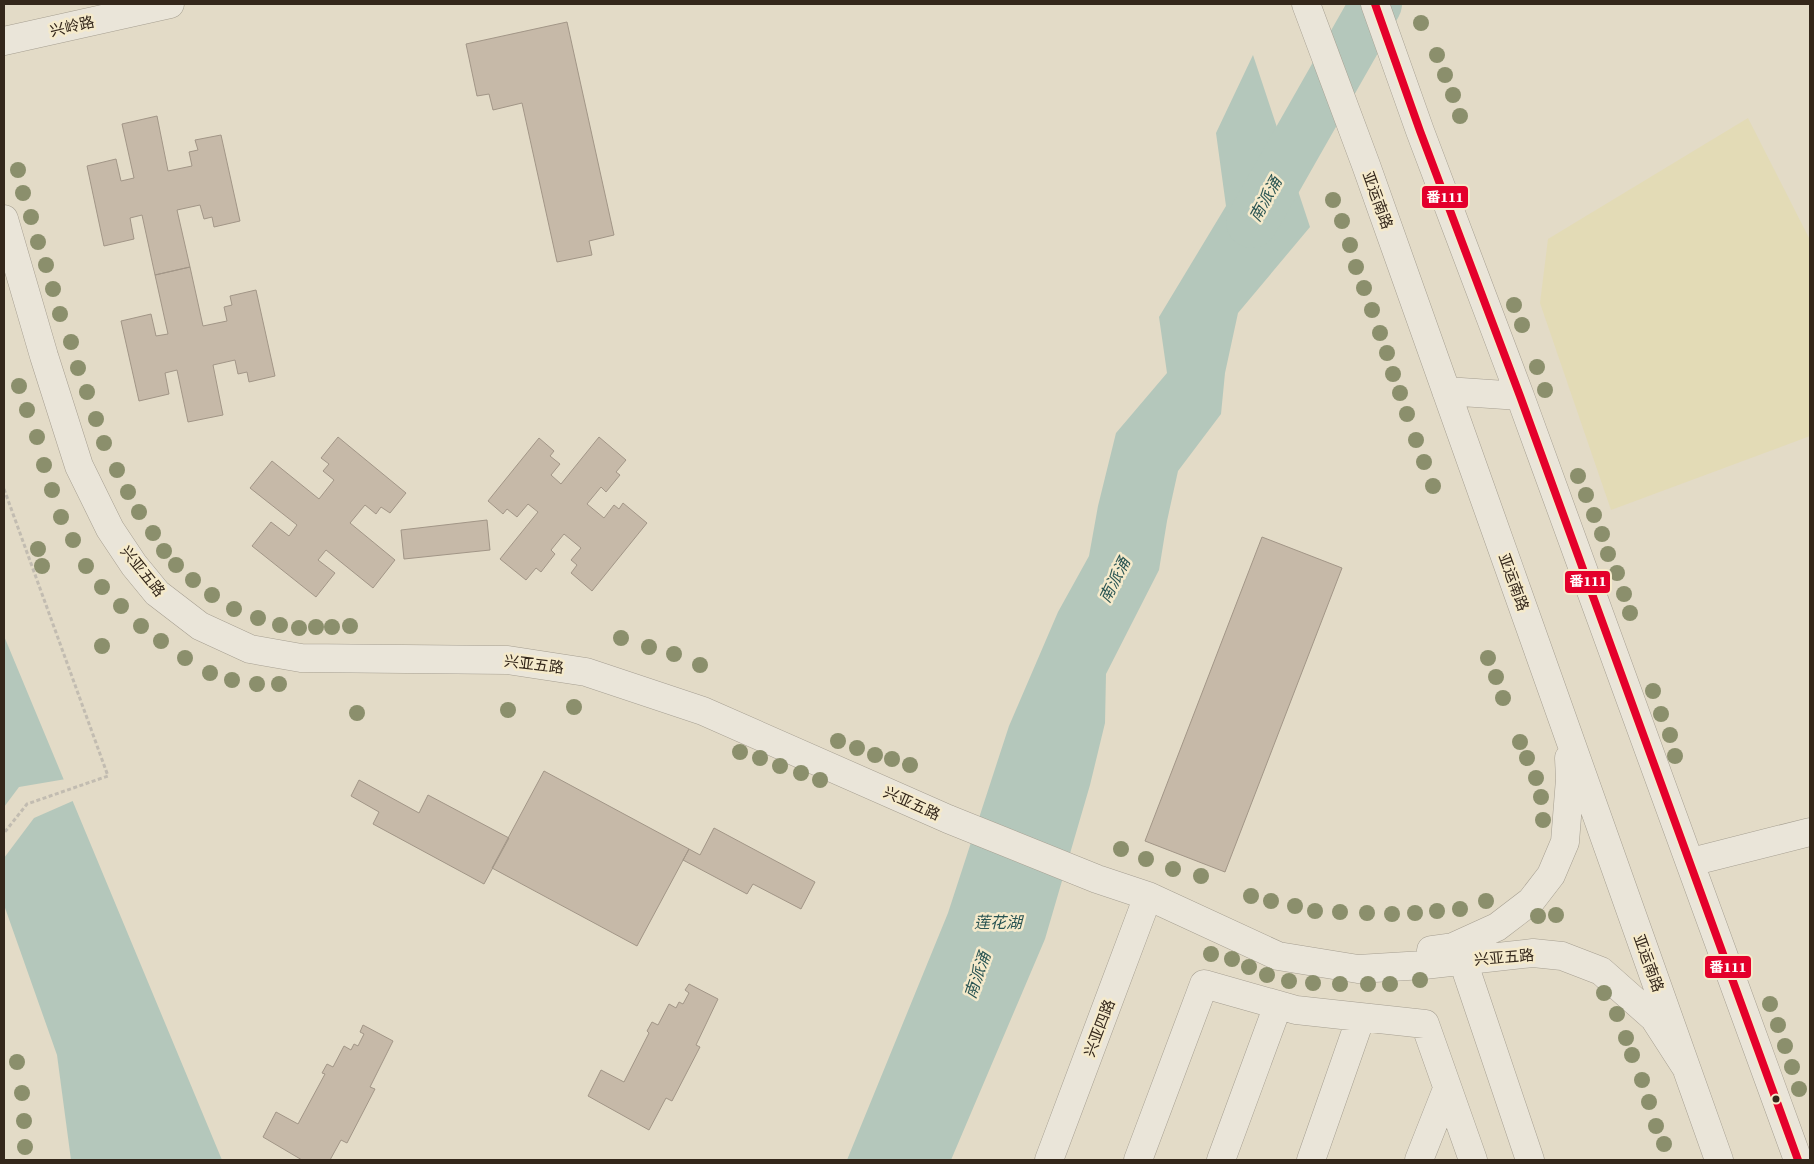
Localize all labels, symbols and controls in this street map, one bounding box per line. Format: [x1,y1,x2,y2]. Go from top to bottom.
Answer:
street label: 兴岭路 [48,11,96,41]
street label: 亚运南路 [1358,168,1398,232]
water label: 南派涌 [1244,171,1287,225]
line badge: 番111 [1421,185,1469,209]
text: 番111 [1427,187,1463,207]
street label: 兴亚五路 [116,541,170,601]
street label: 亚运南路 [1494,550,1534,614]
water label: 南派涌 [1093,552,1136,606]
line badge: 番111 [1564,570,1611,594]
text: 番111 [1570,571,1606,591]
street label: 兴亚五路 [503,650,565,678]
street label: 兴亚五路 [880,781,944,825]
water label: 莲花湖 [974,911,1025,933]
street label: 亚运南路 [1629,931,1669,995]
street label: 兴亚五路 [1473,944,1535,970]
water label: 南派涌 [959,947,996,1001]
line badge: 番111 [1704,955,1752,979]
text: 番111 [1710,957,1746,977]
street label: 兴亚四路 [1078,996,1120,1060]
unlabelled marker [1771,1094,1781,1104]

